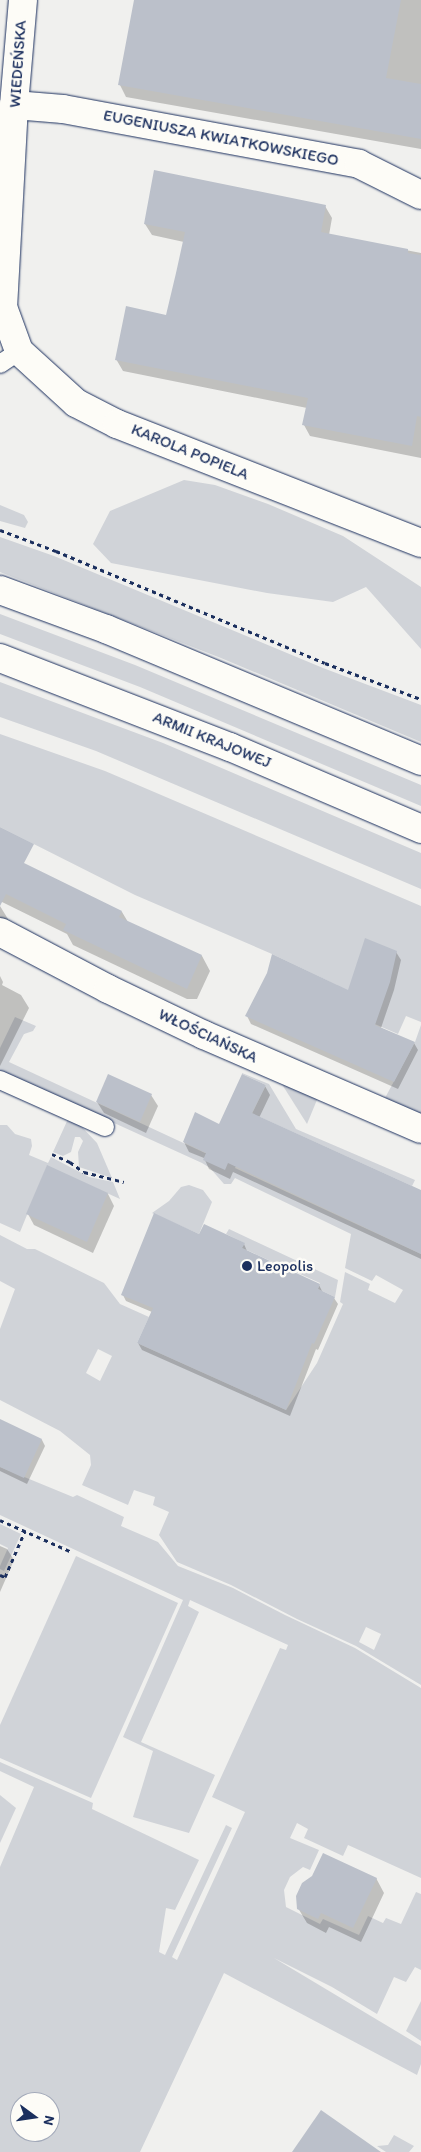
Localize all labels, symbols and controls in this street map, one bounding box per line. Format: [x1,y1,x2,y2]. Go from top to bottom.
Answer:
street label: WIEDEŃSKA [5,20,31,108]
street label: EUGENIUSZA KWIATKOWSKIEGO [101,106,341,170]
street label: KAROLA POPIELA [128,420,252,484]
street label: ARMII KRAJOWEJ [150,707,274,773]
street label: WŁOŚCIAŃSKA [155,1005,261,1067]
place label: Leopolis [257,1256,313,1276]
marker: Leopolis [241,1260,253,1272]
north arrow [10,2092,60,2142]
text: N [40,2114,58,2127]

